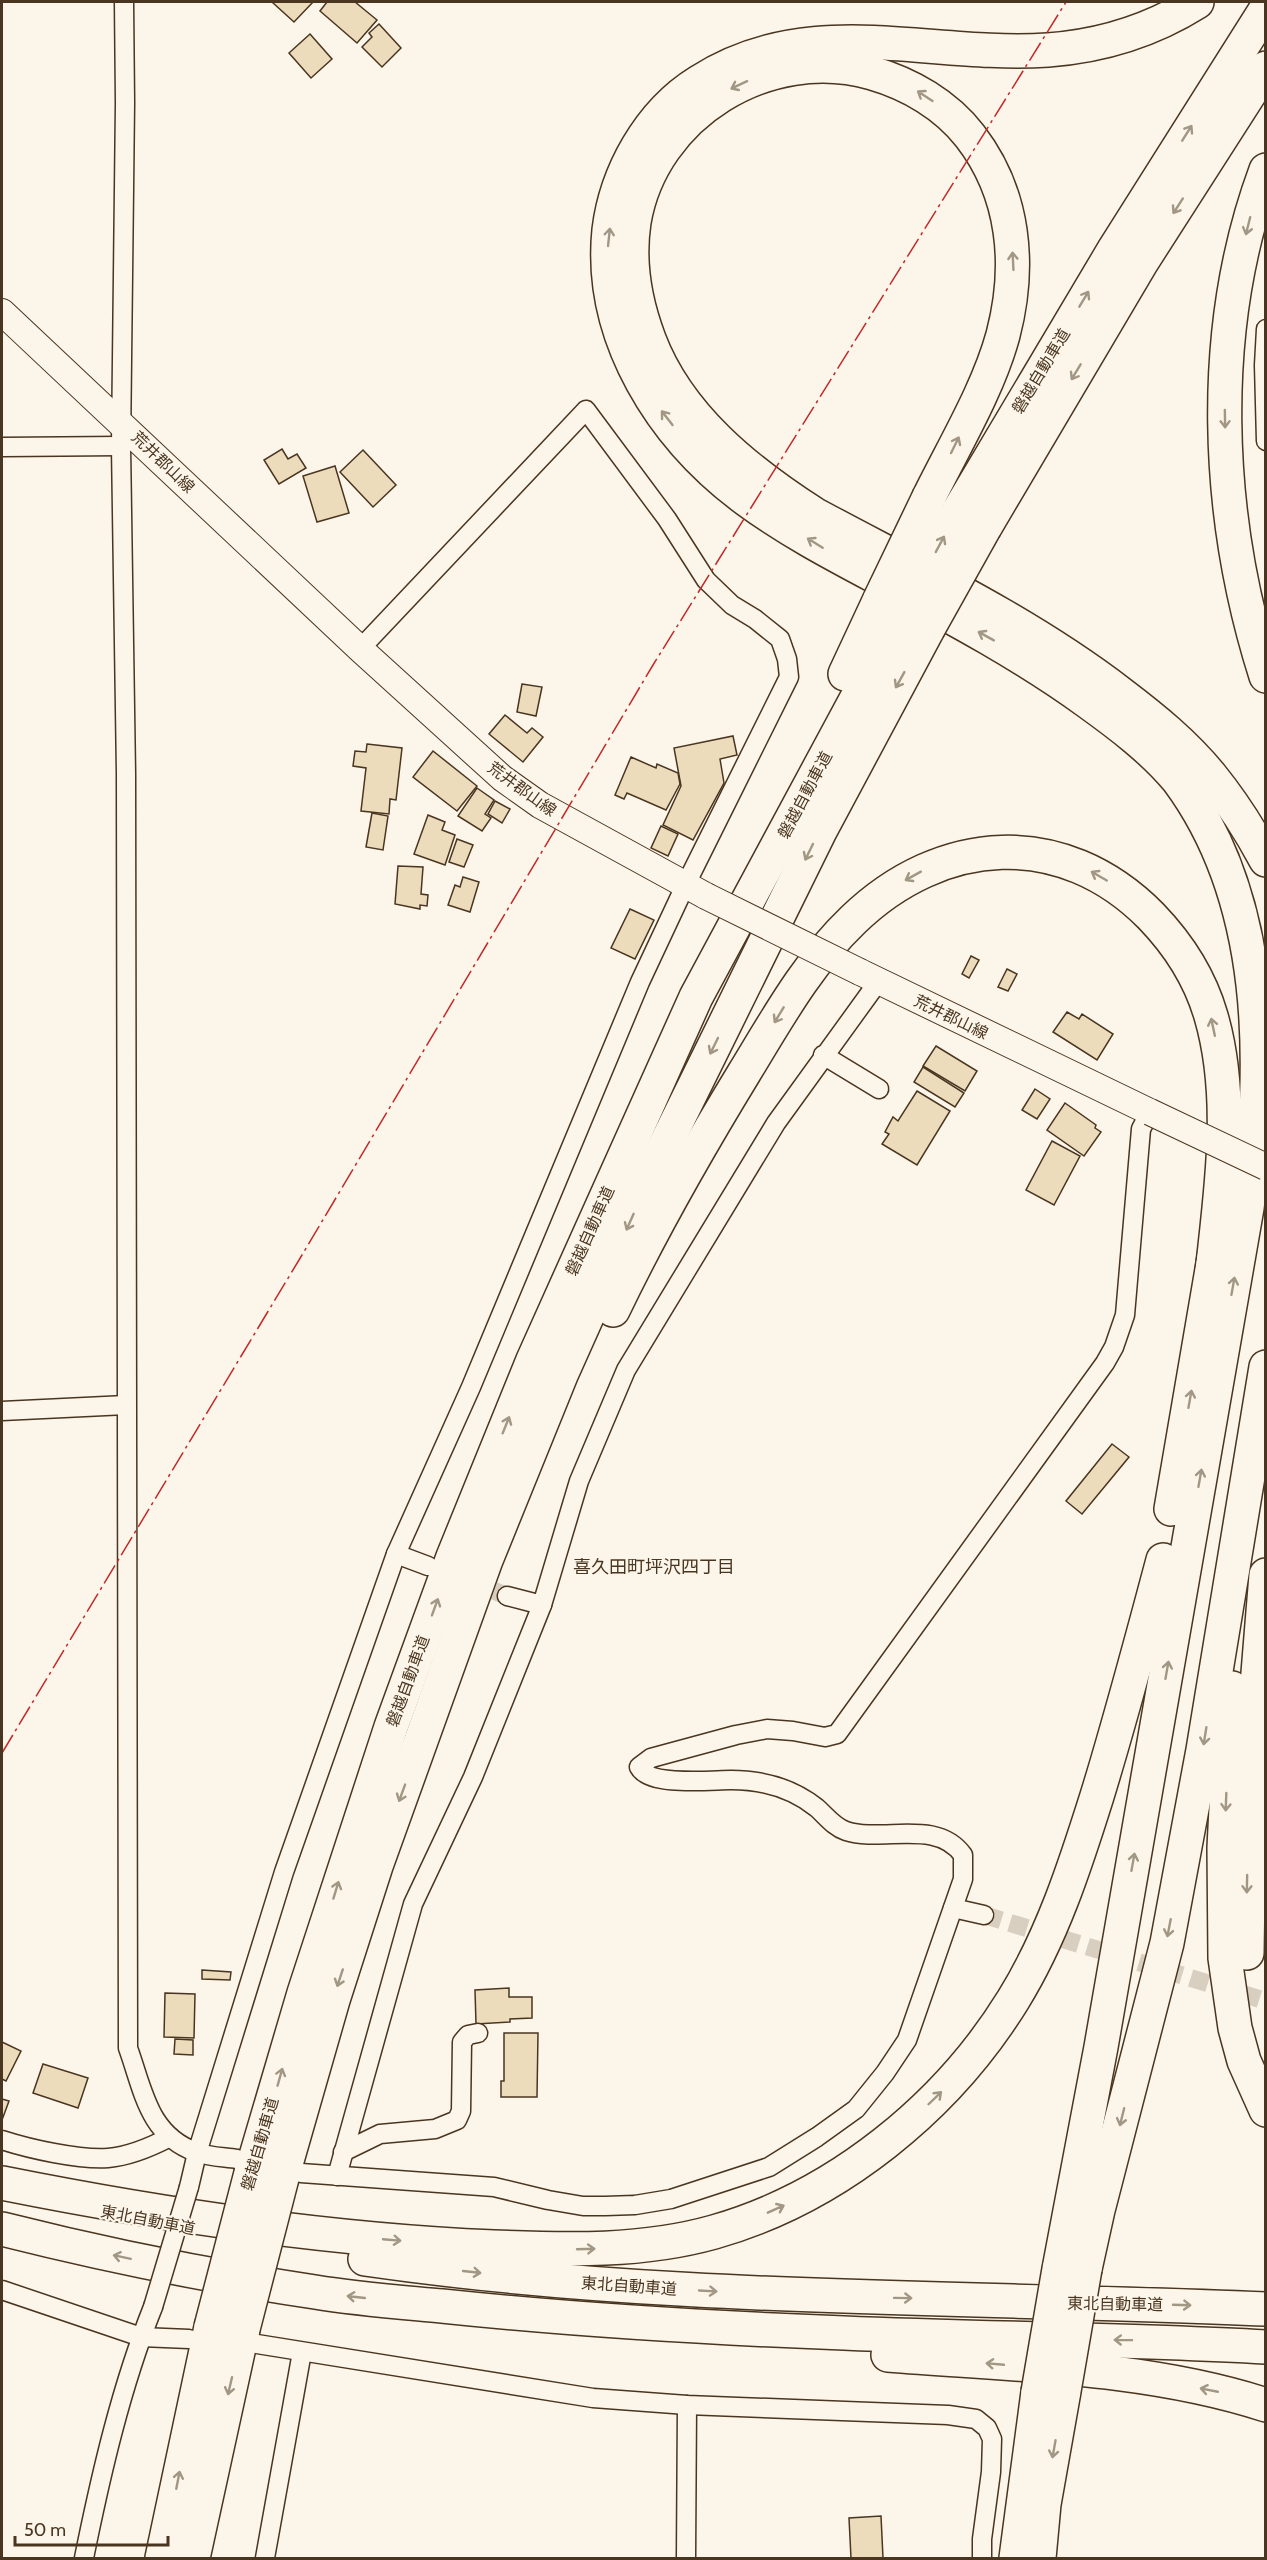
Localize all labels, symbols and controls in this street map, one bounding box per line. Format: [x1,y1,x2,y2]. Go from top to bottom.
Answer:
one-way arrow [731,79,749,91]
one-way arrow [917,90,934,102]
one-way arrow [1181,126,1193,142]
one-way arrow [1171,197,1183,214]
one-way arrow [1242,216,1253,235]
one-way arrow [603,228,614,248]
one-way arrow [1007,251,1018,271]
one-way arrow [1079,291,1091,308]
street label: 磐越自動車道 [1008,325,1074,417]
one-way arrow [1070,363,1082,380]
one-way arrow [1219,409,1231,429]
one-way arrow [660,411,673,427]
street label: 荒井郡山線 [128,427,198,497]
one-way arrow [949,436,961,454]
one-way arrow [806,536,823,549]
one-way arrow [935,536,946,554]
one-way arrow [978,630,995,642]
one-way arrow [894,670,905,688]
street label: 磐越自動車道 [774,748,836,842]
street label: 荒井郡山線 [484,758,560,820]
one-way arrow [803,843,815,861]
one-way arrow [1091,870,1108,882]
one-way arrow [904,871,922,882]
street label: 荒井郡山線 [911,991,991,1043]
one-way arrow [773,1006,785,1023]
one-way arrow [1207,1018,1219,1037]
one-way arrow [708,1037,720,1055]
street label: 磐越自動車道 [562,1183,618,1279]
one-way arrow [623,1212,635,1230]
one-way arrow [1228,1277,1239,1296]
one-way arrow [1185,1389,1196,1409]
one-way arrow [501,1417,512,1435]
one-way arrow [1195,1469,1206,1488]
district label: 喜久田町坪沢四丁目 [573,1556,735,1578]
one-way arrow [430,1598,441,1617]
street label: 磐越自動車道 [383,1633,433,1729]
one-way arrow [1162,1661,1173,1681]
one-way arrow [1199,1726,1210,1746]
one-way arrow [395,1783,406,1801]
one-way arrow [1220,1792,1231,1812]
one-way arrow [1128,1853,1139,1873]
one-way arrow [1241,1874,1253,1894]
one-way arrow [332,1881,343,1900]
one-way arrow [1163,1918,1174,1937]
one-way arrow [334,1968,345,1987]
one-way arrow [275,2068,286,2087]
one-way arrow [927,2092,942,2106]
street label: 磐越自動車道 [238,2095,282,2193]
one-way arrow [1115,2107,1127,2126]
street label: 東北自動車道 [99,2202,197,2238]
one-way arrow [766,2203,784,2215]
one-way arrow [381,2235,401,2246]
one-way arrow [576,2243,596,2254]
one-way arrow [113,2251,132,2263]
one-way arrow [461,2267,481,2278]
street label: 東北自動車道 [580,2273,678,2299]
one-way arrow [697,2285,717,2296]
one-way arrow [346,2291,366,2302]
one-way arrow [892,2293,912,2304]
street label: 東北自動車道 [1067,2294,1163,2314]
one-way arrow [1171,2300,1191,2311]
one-way arrow [1114,2334,1134,2346]
one-way arrow [986,2358,1005,2369]
one-way arrow [224,2377,236,2396]
one-way arrow [1200,2384,1220,2395]
one-way arrow [1048,2439,1059,2458]
one-way arrow [173,2471,184,2491]
scale bar [15,2509,168,2547]
text: 50 m [24,2519,66,2541]

